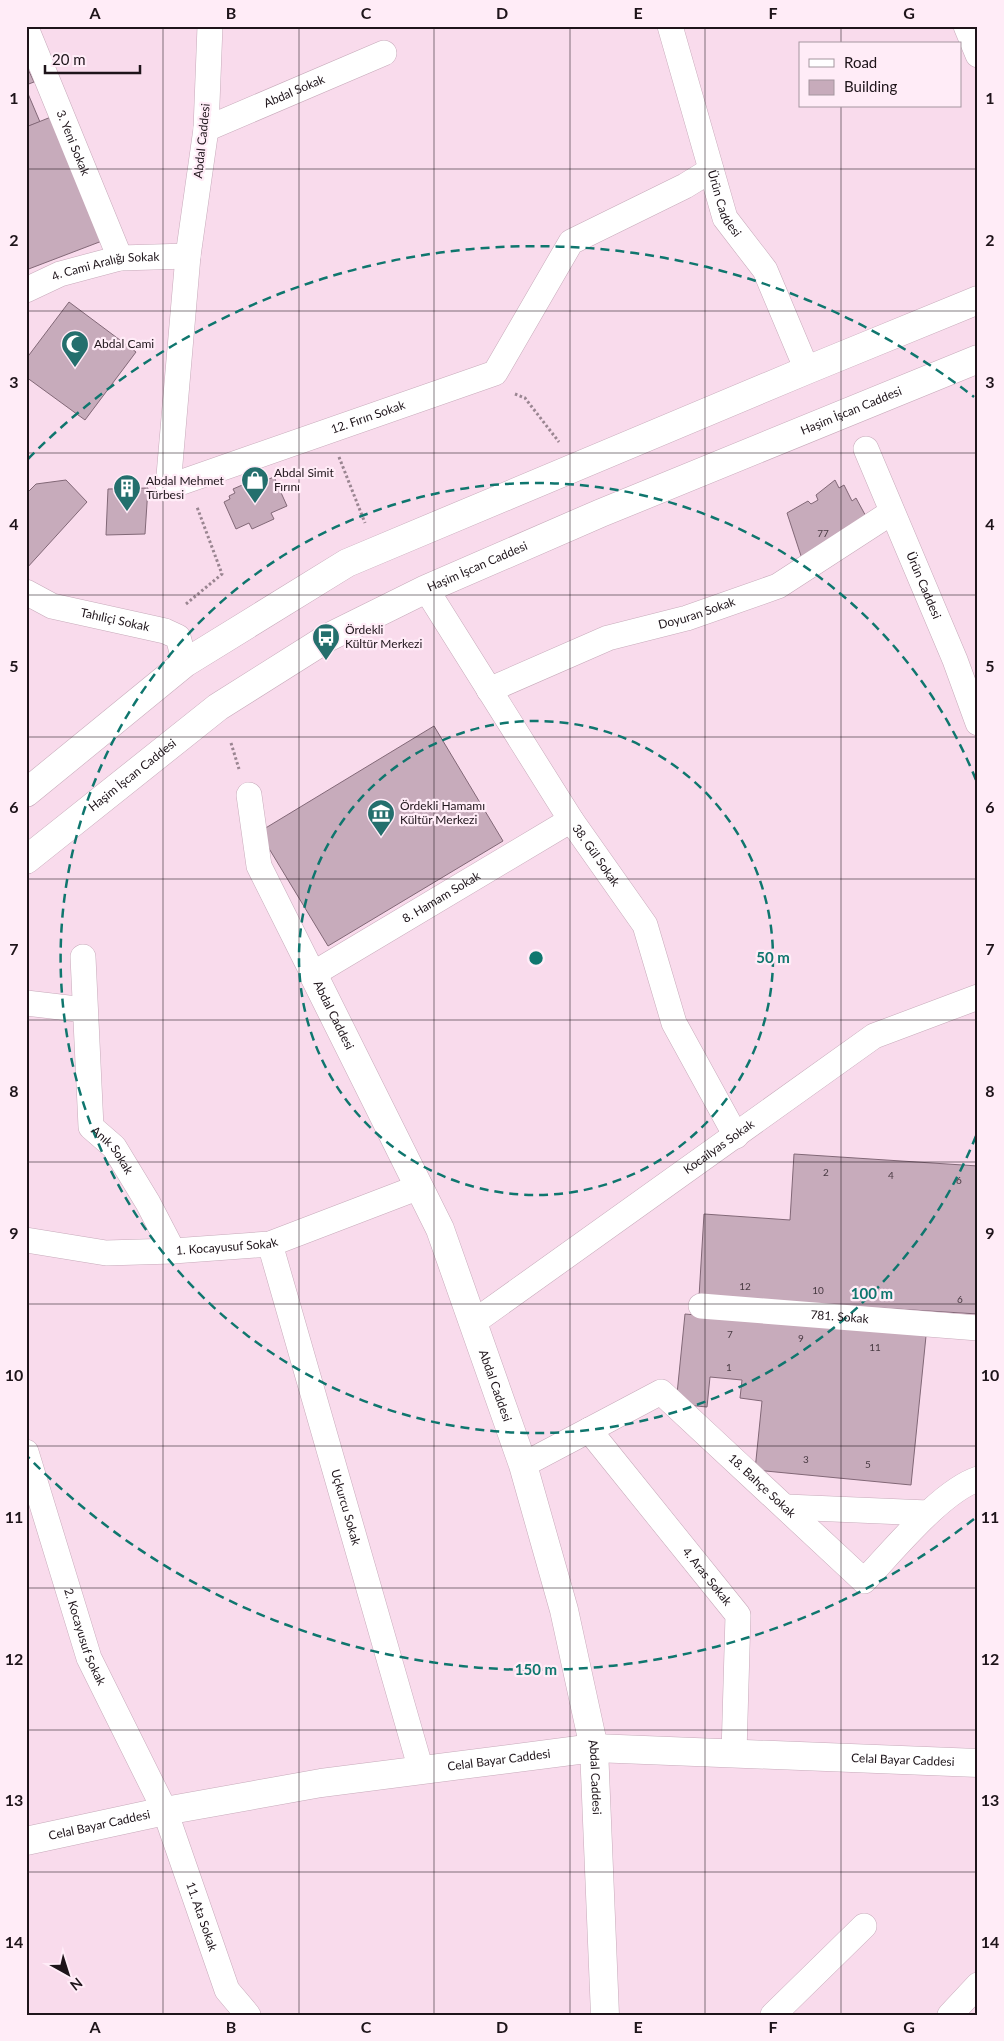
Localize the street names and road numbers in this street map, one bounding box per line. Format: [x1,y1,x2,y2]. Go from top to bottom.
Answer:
street label: Abdal Sokak [261,71,328,110]
street label: Abdal Caddesi [190,103,213,179]
street label: 3. Yeni Sokak [53,108,94,178]
street label: Ürün Caddesi [705,168,745,240]
street label: 4. Cami Aralığı Sokak [49,249,160,284]
street label: Haşim İşcan Caddesi [798,383,904,438]
street label: 12. Fırın Sokak [329,397,408,437]
street label: Haşim İşcan Caddesi [425,538,530,595]
street label: Ürün Caddesi [903,549,945,621]
street label: Doyuran Sokak [657,593,738,632]
street label: Tahıliçi Sokak [79,605,152,635]
street label: Haşim İşcan Caddesi [85,735,179,814]
street label: 38. Gül Sokak [569,821,624,890]
street label: 8. Hamam Sokak [399,867,484,926]
street label: Abdal Caddesi [310,978,358,1052]
street label: Kocailyas Sokak [680,1116,758,1177]
street label: Anık Sokak [88,1123,137,1177]
street label: 1. Kocayusuf Sokak [175,1233,281,1258]
street label: 781. Sokak [810,1307,870,1326]
street label: Abdal Caddesi [476,1348,515,1424]
street label: 18. Bahçe Sokak [725,1451,800,1521]
street label: Uçkurcu Sokak [328,1468,364,1548]
street label: 4. Aras Sokak [679,1544,736,1609]
street label: 2. Kocayusuf Sokak [61,1586,110,1688]
street label: Abdal Caddesi [585,1738,605,1815]
street label: Celal Bayar Caddesi [446,1746,551,1774]
street label: Celal Bayar Caddesi [851,1750,955,1769]
street label: Celal Bayar Caddesi [47,1806,152,1843]
street label: 11. Ata Sokak [183,1880,221,1954]

